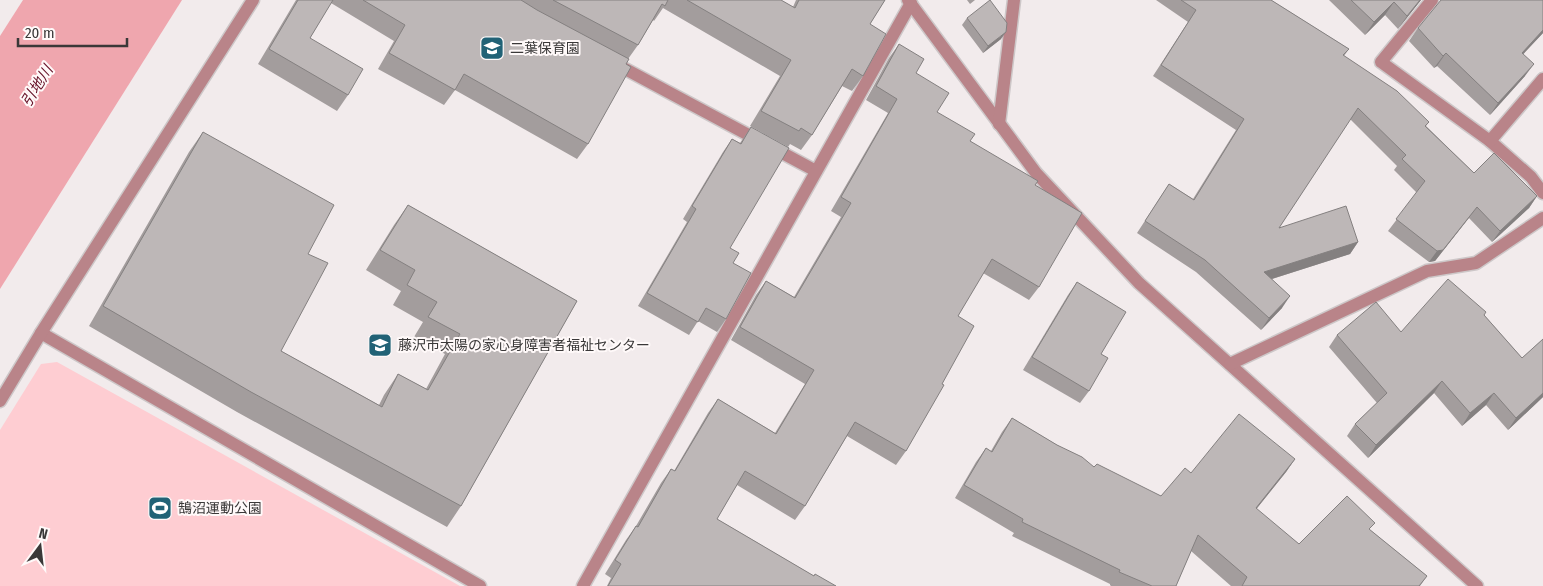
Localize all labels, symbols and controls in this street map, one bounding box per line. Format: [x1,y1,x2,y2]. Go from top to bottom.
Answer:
scale bar [18,15,126,47]
text: 20 m [25,24,55,42]
school or university icon: 二葉保育園 [479,35,505,61]
place label: 二葉保育園 [510,40,580,57]
water label: 引地川 [17,60,58,110]
school or university icon: 藤沢市太陽の家心身障害者福祉センター [367,332,393,358]
place label: 藤沢市太陽の家心身障害者福祉センター [398,337,650,354]
sports icon: 鵠沼運動公園 [147,495,173,521]
place label: 鵠沼運動公園 [178,500,262,517]
north arrow [15,521,65,571]
text: N [37,525,49,543]

